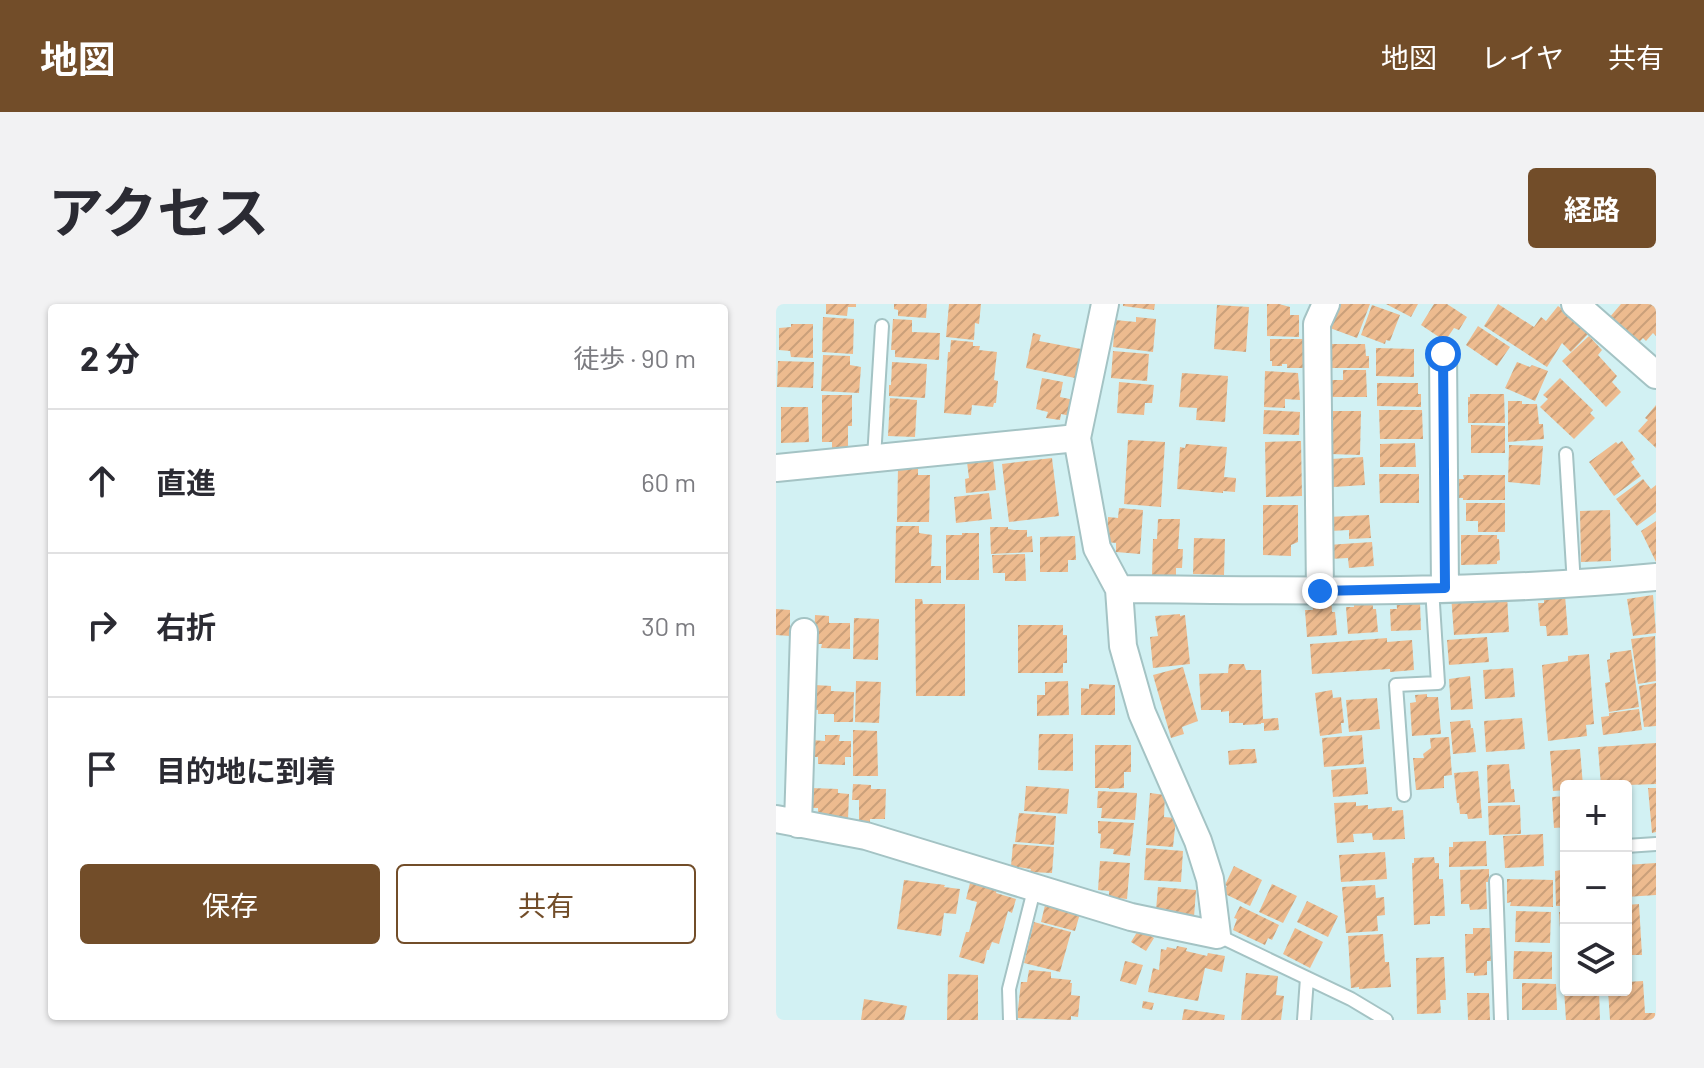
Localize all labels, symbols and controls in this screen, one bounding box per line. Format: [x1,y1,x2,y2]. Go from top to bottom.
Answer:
text: 地図 [40,35,116,81]
text: 地図 [1381,40,1437,74]
text: レイヤ [1481,40,1564,74]
text: 共有 [1608,40,1664,74]
button: 経路 [1528,168,1656,248]
text: アクセス [48,177,269,244]
route start [1425,336,1461,372]
text: 2 分 [80,337,140,378]
text: 徒歩 · 90 m [573,342,696,373]
icon: ahead [80,459,124,503]
text: 直進 [156,464,216,500]
text: 60 m [641,466,696,497]
route end [1302,573,1338,609]
icon: right [80,603,124,647]
text: 右折 [156,608,216,644]
text: 30 m [641,610,696,641]
icon: arrive [80,747,124,791]
text: 目的地に到着 [156,752,336,788]
map controls [1560,780,1632,996]
button: + [1560,780,1632,852]
button: − [1560,852,1632,924]
button: 保存 [80,864,380,944]
button: 共有 [396,864,696,944]
button: layers [1560,924,1632,996]

